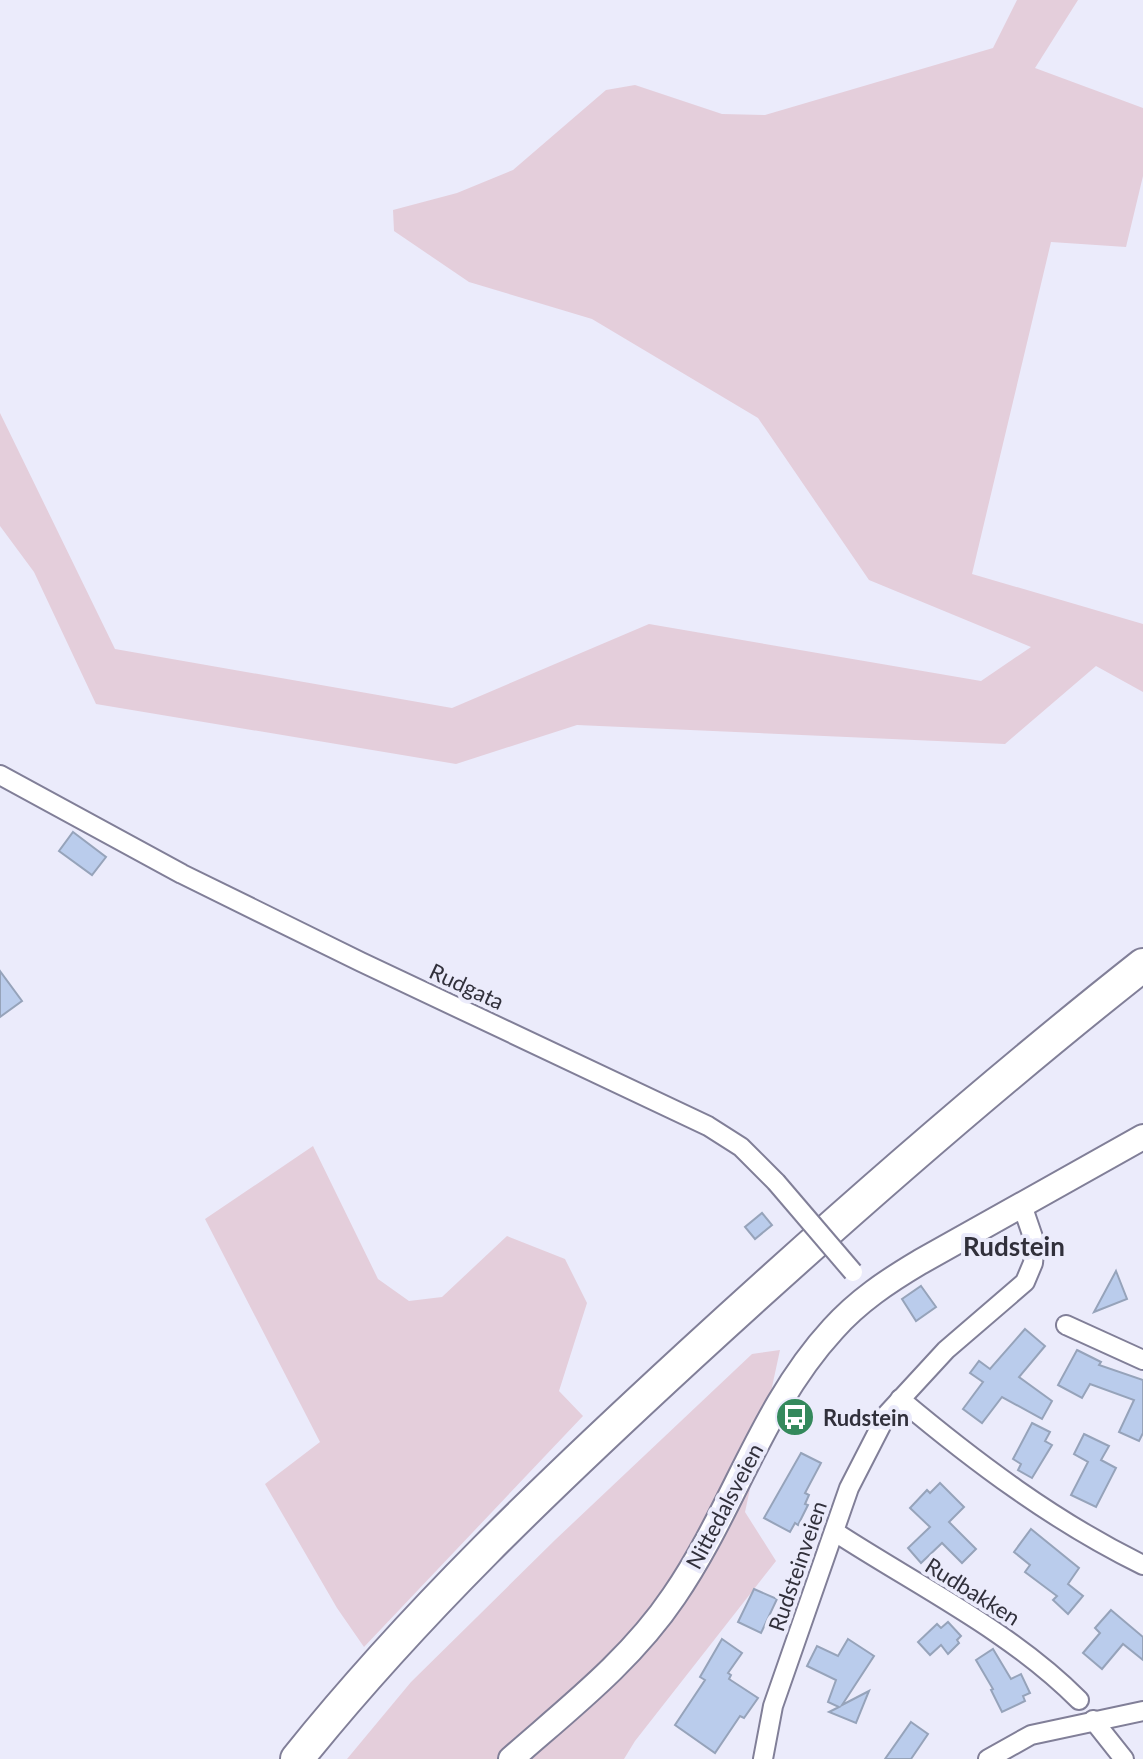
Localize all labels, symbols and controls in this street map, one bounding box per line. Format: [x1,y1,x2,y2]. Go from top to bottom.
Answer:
street label: Rudgata [426,957,508,1015]
district label: Rudstein [963,1230,1065,1262]
bus stop icon: Rudstein [774,1396,816,1438]
place label: Rudstein [823,1404,909,1431]
street label: Nittedalsveien [680,1439,768,1573]
street label: Rudsteinveien [762,1497,832,1635]
street label: Rudbakken [921,1551,1025,1631]

